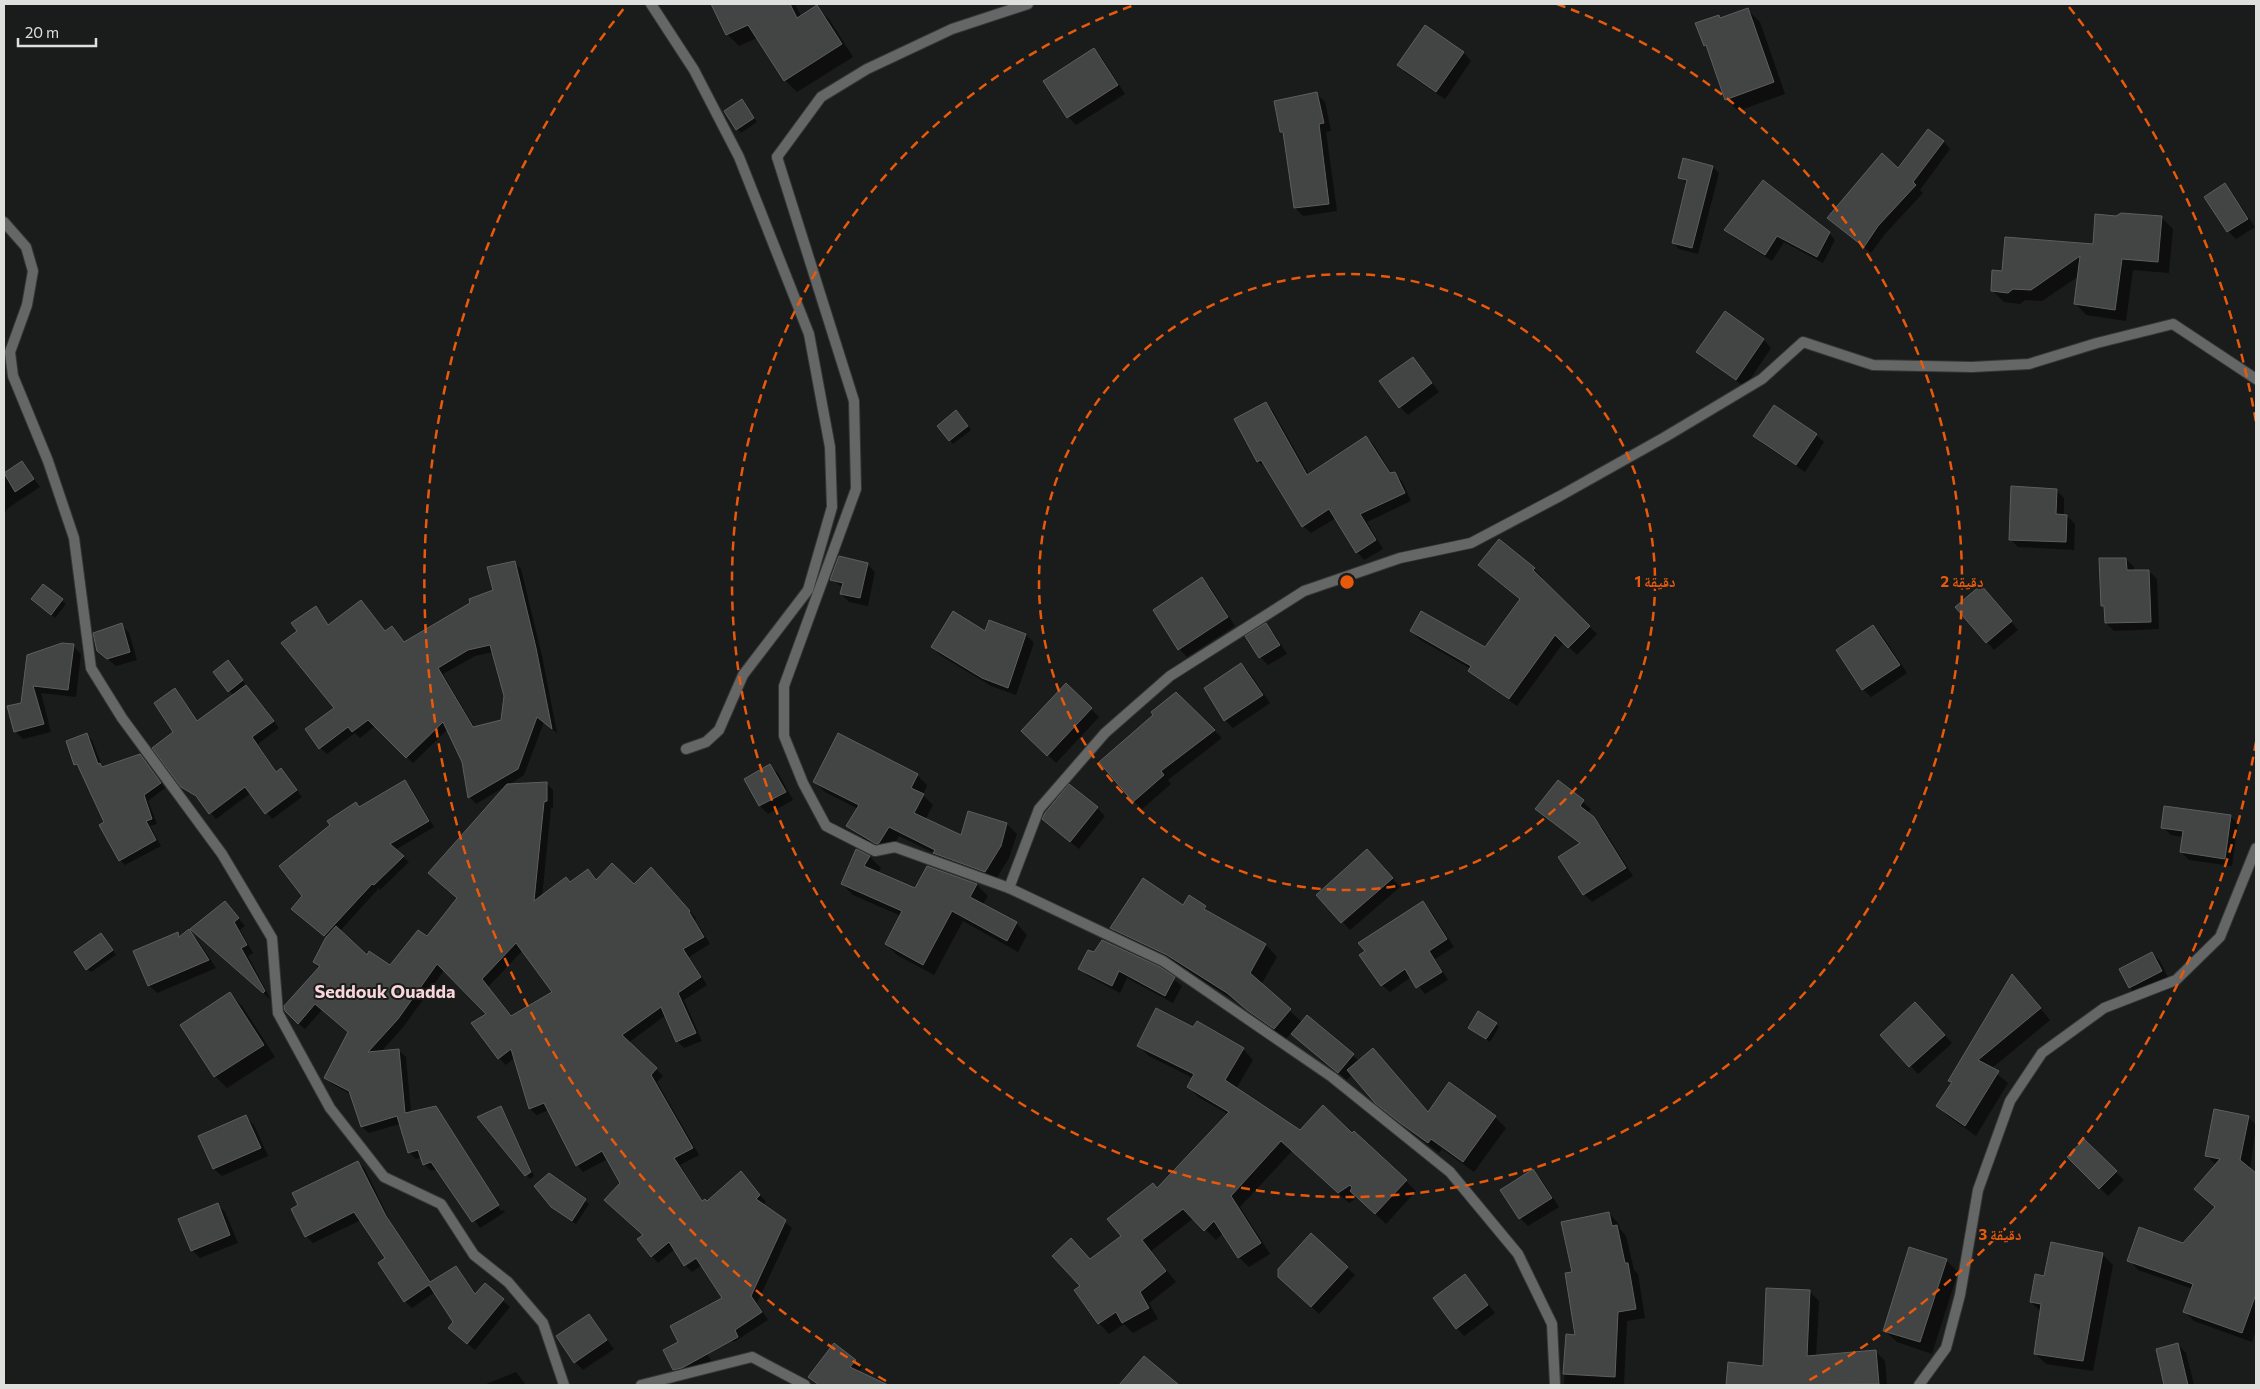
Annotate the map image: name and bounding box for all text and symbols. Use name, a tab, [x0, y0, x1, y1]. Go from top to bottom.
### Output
scale bar	[18, 15, 95, 47]
text: 20 m	[25, 23, 59, 41]
text: 1 دقيقة	[1634, 572, 1676, 590]
text: 2 دقيقة	[1941, 572, 1983, 590]
centre of rings	[1338, 573, 1356, 591]
district label: Seddouk Ouadda	[314, 980, 456, 1002]
text: 3 دقيقة	[1978, 1225, 2022, 1243]

